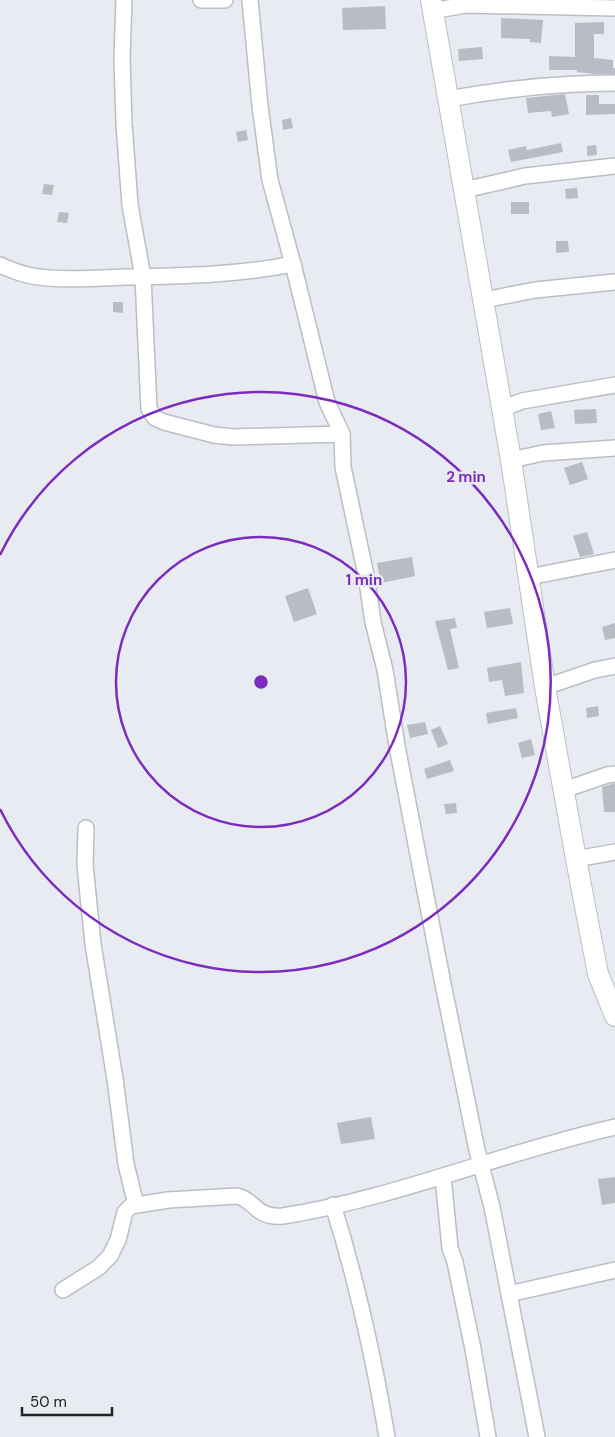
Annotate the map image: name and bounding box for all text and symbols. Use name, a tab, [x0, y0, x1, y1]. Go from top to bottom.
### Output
text: 2 min	[446, 467, 486, 487]
text: 1 min	[346, 570, 382, 590]
centre of rings	[252, 673, 270, 691]
scale bar	[22, 1384, 112, 1416]
text: 50 m	[30, 1392, 67, 1412]

